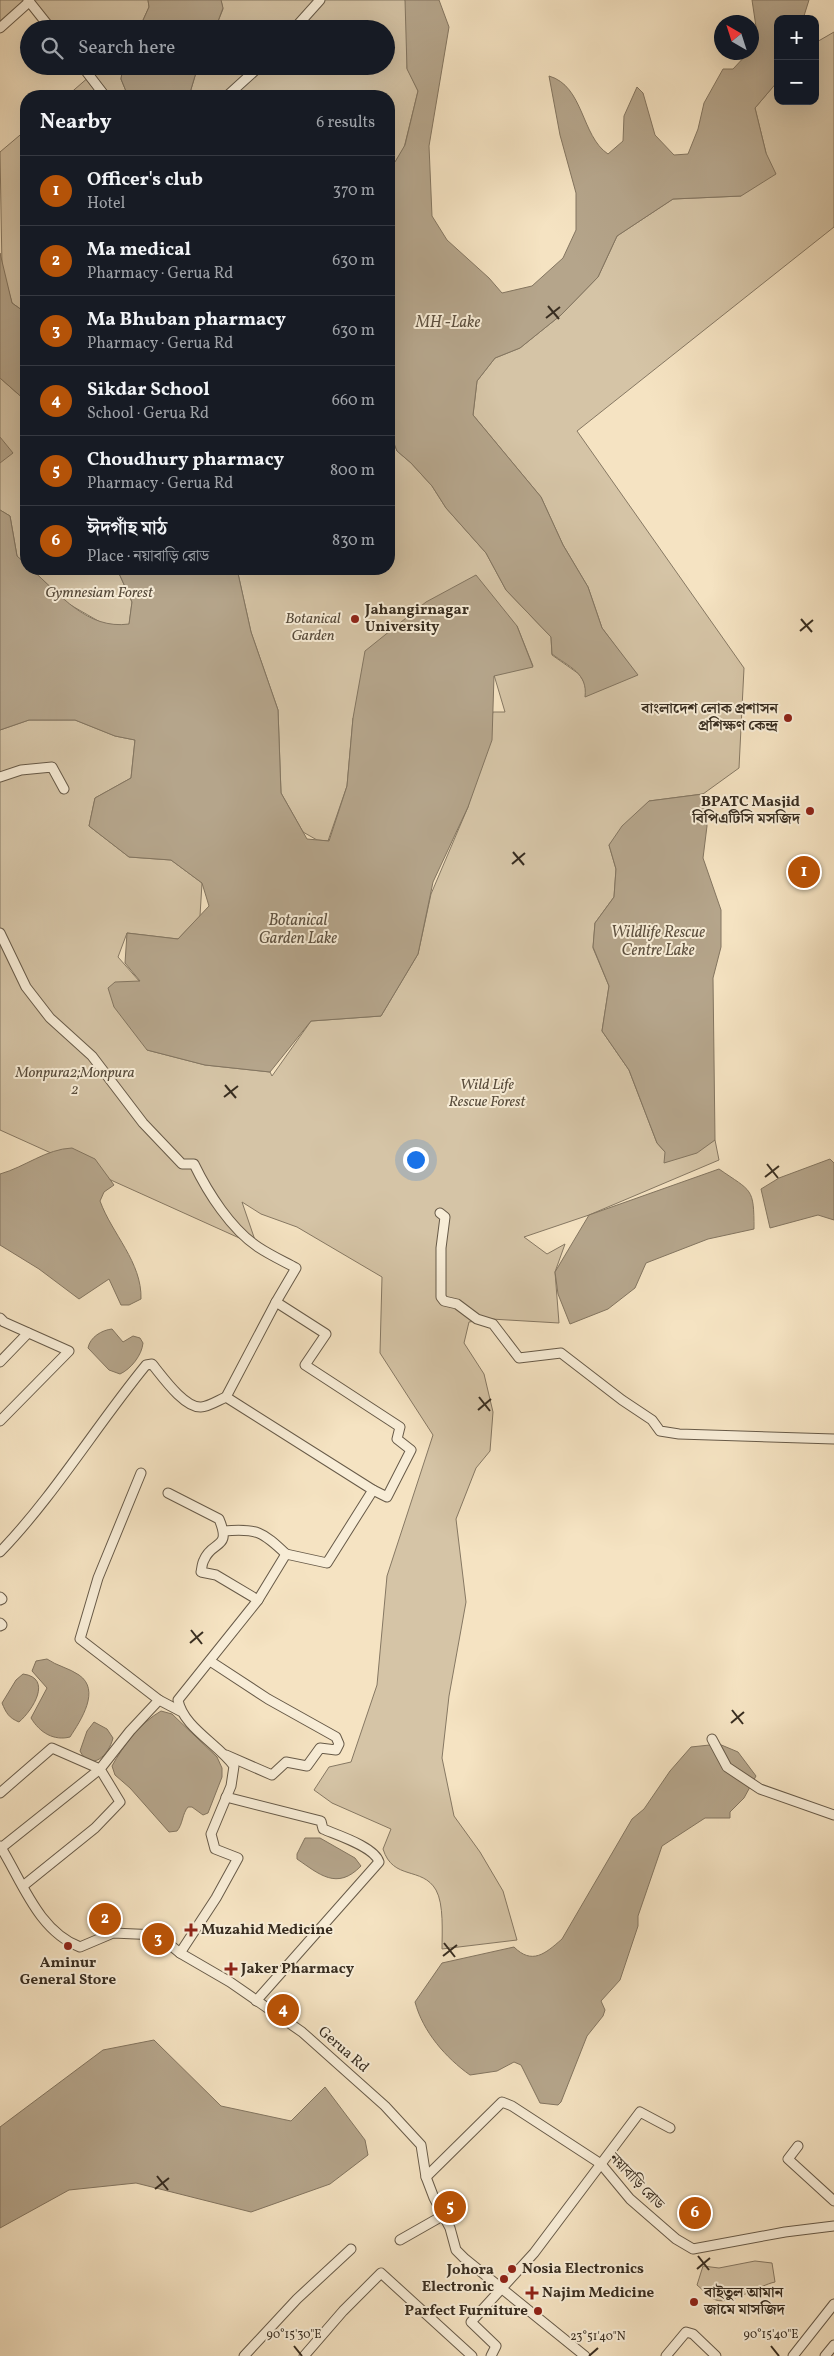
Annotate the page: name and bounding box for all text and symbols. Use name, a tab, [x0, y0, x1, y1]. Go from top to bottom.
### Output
north arrow	[714, 15, 759, 60]
map controls	[774, 15, 819, 105]
button: +	[774, 15, 819, 60]
search box	[20, 20, 395, 75]
icon: search	[38, 34, 66, 62]
text: Search here	[78, 35, 175, 61]
button: −	[774, 60, 819, 105]
text: Nearby	[40, 108, 111, 137]
text: 6 results	[316, 112, 375, 134]
text: Officer's club	[87, 167, 203, 193]
text: 1	[53, 180, 59, 202]
text: 370 m	[333, 180, 375, 202]
text: Hotel	[87, 193, 125, 215]
text: Ma medical	[87, 237, 191, 263]
text: 2	[52, 250, 60, 272]
text: 630 m	[332, 250, 375, 272]
text: Pharmacy · Gerua Rd	[87, 263, 233, 285]
text: Ma Bhuban pharmacy	[87, 307, 286, 333]
water label: MH -Lake	[415, 312, 480, 334]
text: 3	[52, 320, 60, 342]
text: 630 m	[332, 320, 375, 342]
text: Pharmacy · Gerua Rd	[87, 333, 233, 355]
text: Sikdar School	[87, 377, 210, 403]
text: 4	[51, 390, 61, 412]
text: 660 m	[332, 390, 375, 412]
text: School · Gerua Rd	[87, 403, 209, 425]
text: Choudhury pharmacy	[87, 447, 284, 473]
text: 5	[52, 460, 60, 482]
text: 800 m	[330, 460, 375, 482]
text: Pharmacy · Gerua Rd	[87, 473, 233, 495]
text: ঈদগাঁহ মাঠ	[87, 516, 167, 542]
text: 6	[52, 530, 60, 552]
text: 830 m	[332, 530, 375, 552]
text: Place · নয়াবাড়ি রোড	[87, 546, 209, 568]
park label: Gymnesiam Forest	[45, 583, 154, 604]
place label: Jahangirnagar University	[364, 600, 469, 638]
park label: Botanical Garden	[285, 609, 341, 647]
marker: Jahangirnagar University	[349, 613, 361, 625]
place label: বাংলাদেশ লোক প্রশাসন প্রশিক্ষণ কেন্দ্র	[640, 699, 780, 737]
marker: বাংলাদেশ লোক প্রশাসন প্রশিক্ষণ কেন্দ্র	[782, 712, 794, 724]
place label: BPATC Masjid বিপিএটিসি মসজিদ	[691, 792, 801, 830]
marker: BPATC Masjid বিপিএটিসি মসজিদ	[804, 805, 816, 817]
pin: 1	[788, 853, 820, 891]
water label: Botanical Garden Lake	[259, 910, 337, 950]
water label: Wildlife Rescue Centre Lake	[611, 922, 705, 962]
park label: Monpura2;Monpura 2	[14, 1063, 135, 1101]
park label: Wild Life Rescue Forest	[449, 1075, 527, 1113]
your location	[403, 1147, 429, 1173]
pin: 2	[89, 1900, 121, 1938]
pin: 3	[142, 1920, 174, 1958]
place label: Muzahid Medicine	[201, 1920, 333, 1941]
marker: Muzahid Medicine	[185, 1924, 197, 1936]
marker: Aminur General Store	[62, 1940, 74, 1952]
place label: Aminur General Store	[20, 1953, 116, 1991]
place label: Jaker Pharmacy	[240, 1959, 355, 1980]
marker: Jaker Pharmacy	[225, 1963, 237, 1975]
pin: 4	[267, 1991, 299, 2029]
street label: Gerua Rd	[313, 2022, 373, 2078]
street label: নয়াবাড়ি রোড	[603, 2148, 669, 2215]
pin: 5	[434, 2188, 466, 2226]
pin: 6	[679, 2194, 711, 2232]
place label: Nosia Electronics	[522, 2259, 644, 2280]
place label: Johora Electronic	[422, 2260, 494, 2298]
marker: Nosia Electronics	[506, 2263, 518, 2275]
marker: Johora Electronic	[498, 2273, 510, 2285]
place label: Najim Medicine	[542, 2283, 655, 2304]
place label: বাইতুল আমান জামে মাসজিদ	[703, 2283, 786, 2321]
marker: Najim Medicine	[526, 2287, 538, 2299]
marker: বাইতুল আমান জামে মাসজিদ	[688, 2296, 700, 2308]
place label: Parfect Furniture	[405, 2301, 528, 2322]
marker: Parfect Furniture	[532, 2305, 544, 2317]
text: 90°15'30"E	[267, 2327, 321, 2343]
text: 90°15'40"E	[744, 2327, 799, 2343]
text: 23°51'40"N	[570, 2329, 626, 2345]

